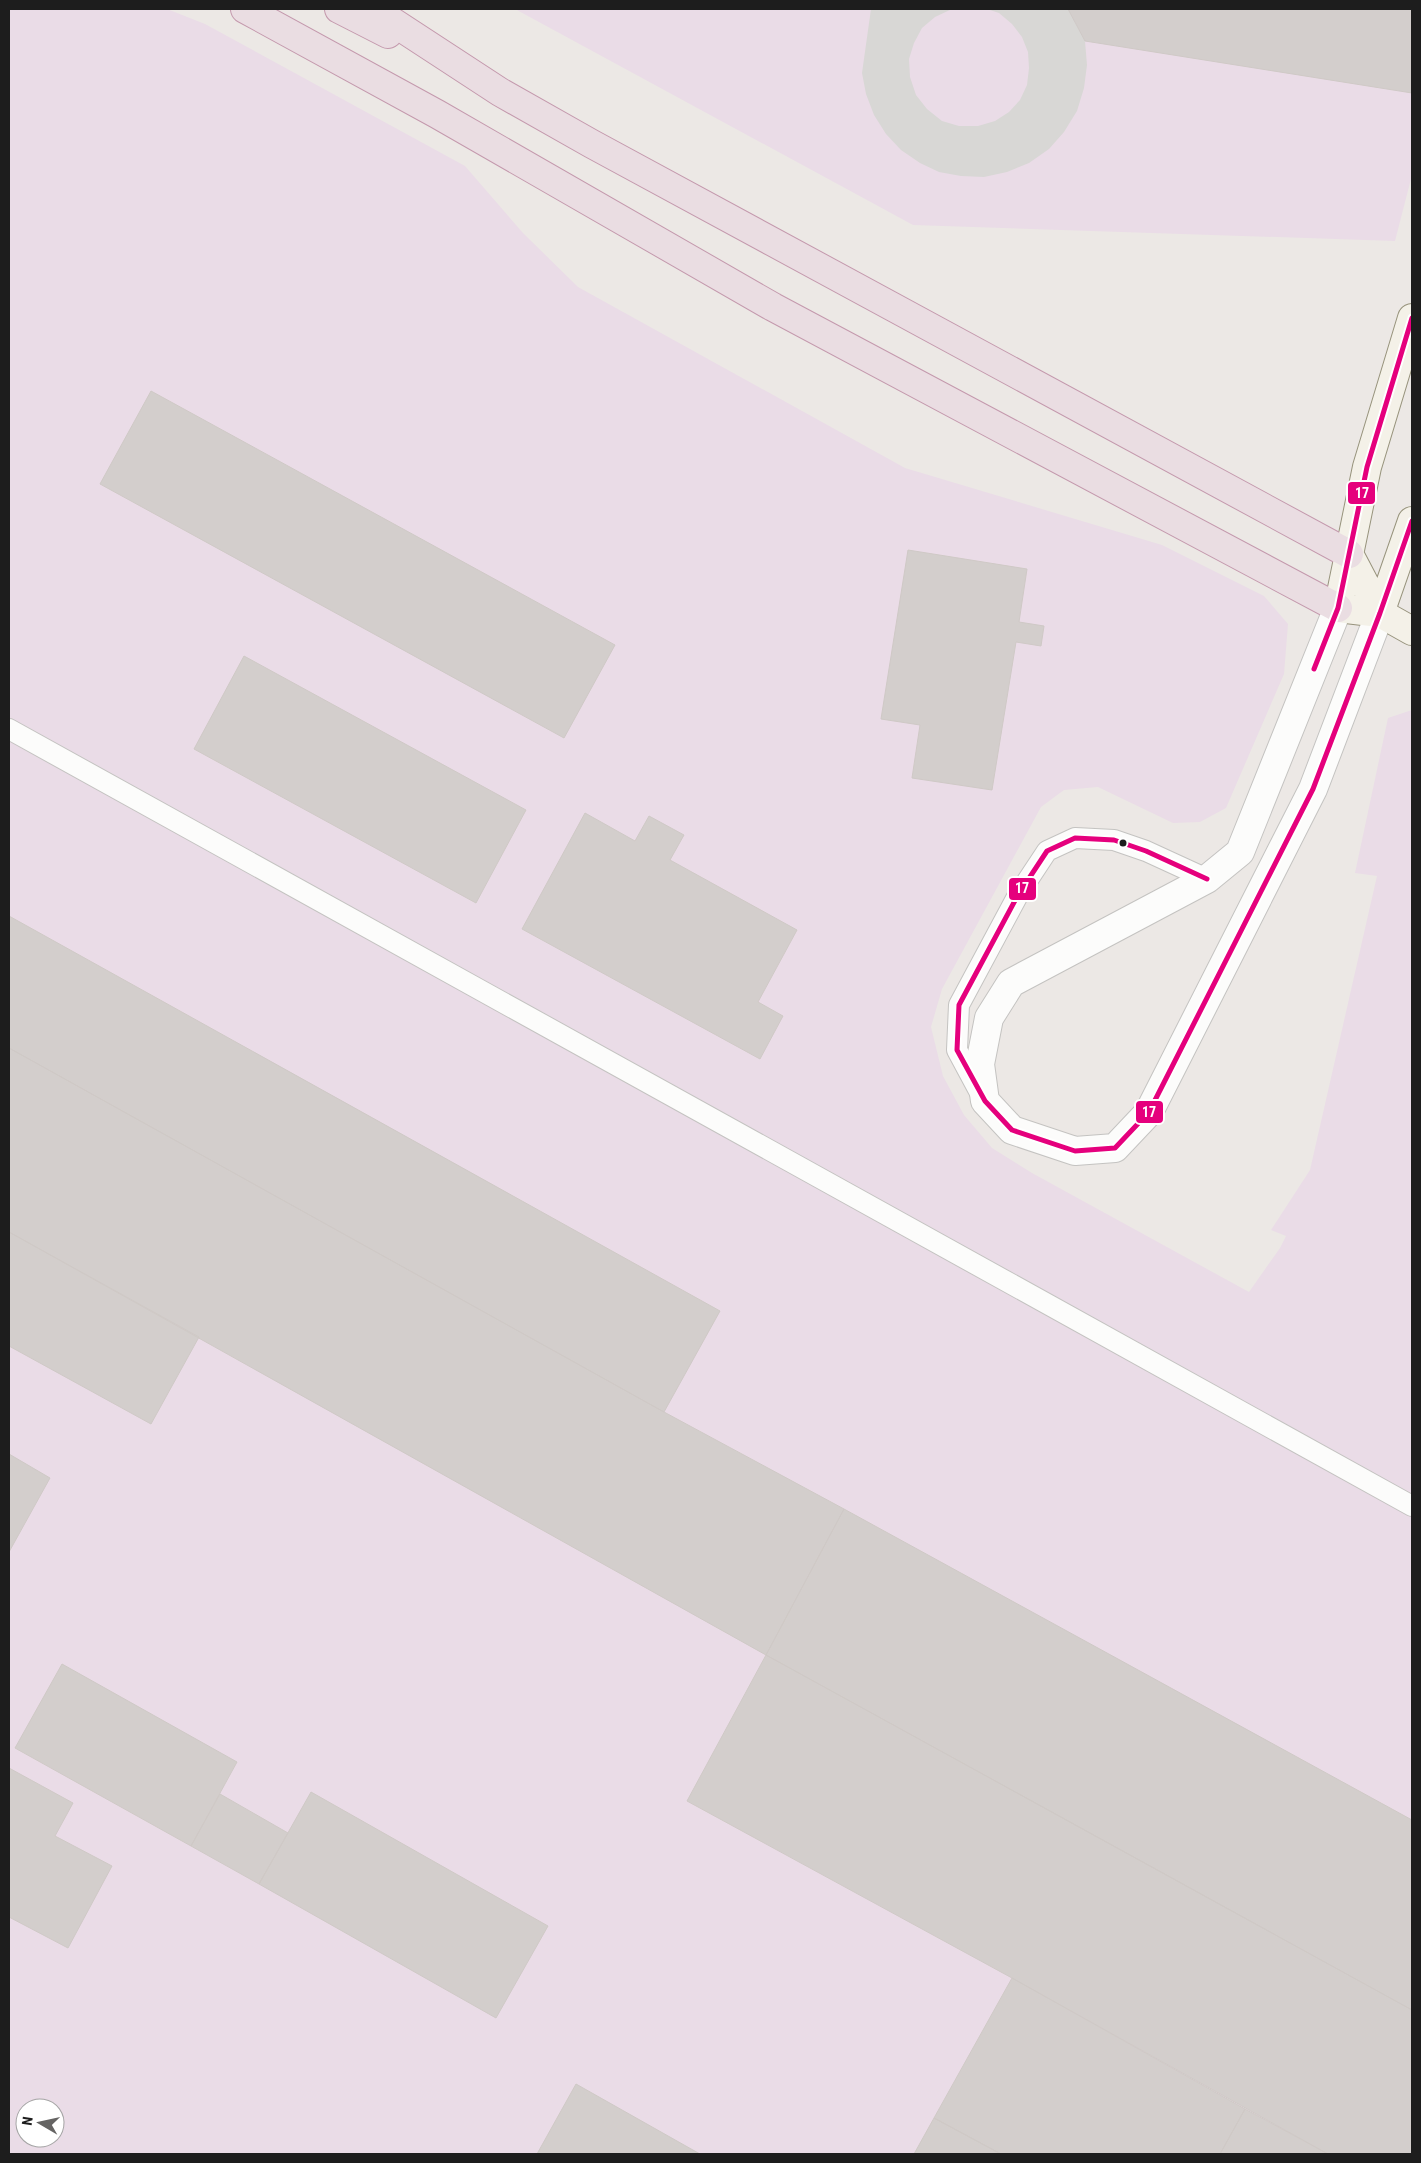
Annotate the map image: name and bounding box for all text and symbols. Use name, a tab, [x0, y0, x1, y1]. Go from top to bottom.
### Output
line badge: 17	[1347, 481, 1376, 505]
text: 17	[1355, 485, 1369, 501]
unlabelled marker	[1118, 838, 1128, 848]
line badge: 17	[1008, 877, 1037, 901]
text: 17	[1015, 880, 1029, 896]
line badge: 17	[1135, 1100, 1164, 1124]
text: 17	[1142, 1104, 1156, 1120]
north arrow	[15, 2098, 65, 2148]
text: N	[19, 2115, 36, 2126]

